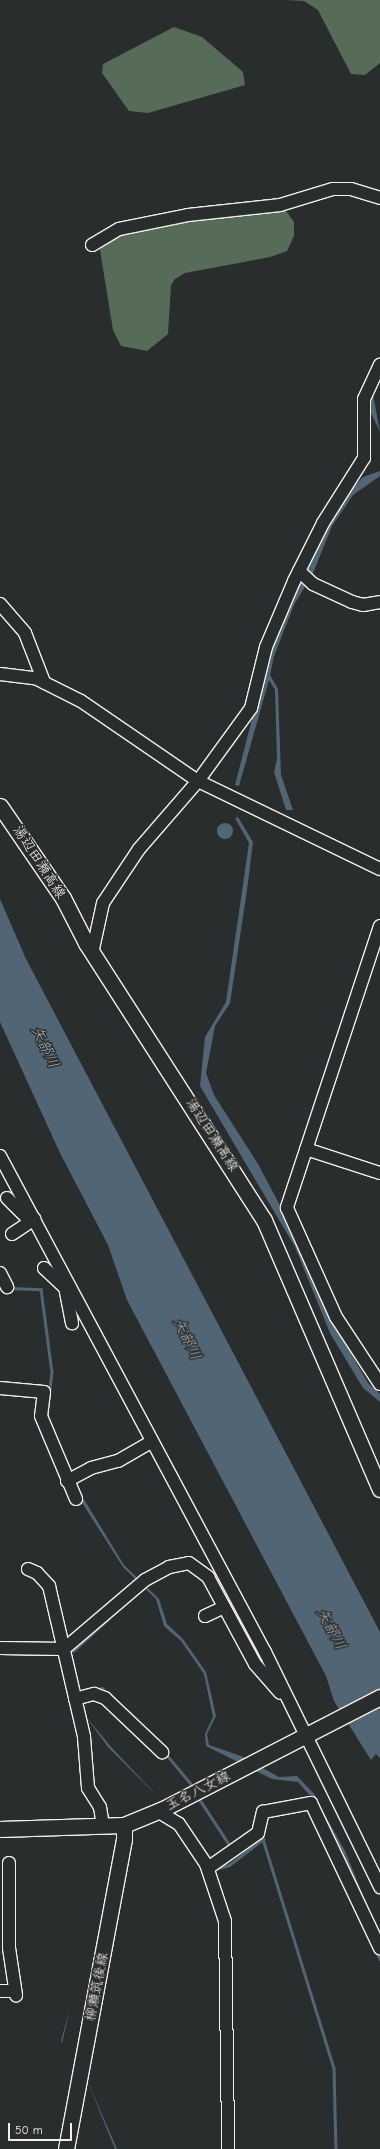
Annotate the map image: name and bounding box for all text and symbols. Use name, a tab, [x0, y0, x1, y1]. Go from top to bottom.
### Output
street label: 湯辺田瀬高線	[9, 822, 69, 902]
water label: 矢部川	[27, 1023, 63, 1071]
street label: 湯辺田瀬高線	[182, 1095, 242, 1175]
water label: 矢部川	[169, 1315, 205, 1363]
water label: 矢部川	[312, 1605, 350, 1653]
street label: 玉名八女線	[163, 1768, 233, 1814]
street label: 柳瀬筑後線	[82, 1951, 112, 2023]
scale bar	[10, 2115, 74, 2141]
text: 50 m	[15, 2123, 43, 2137]

